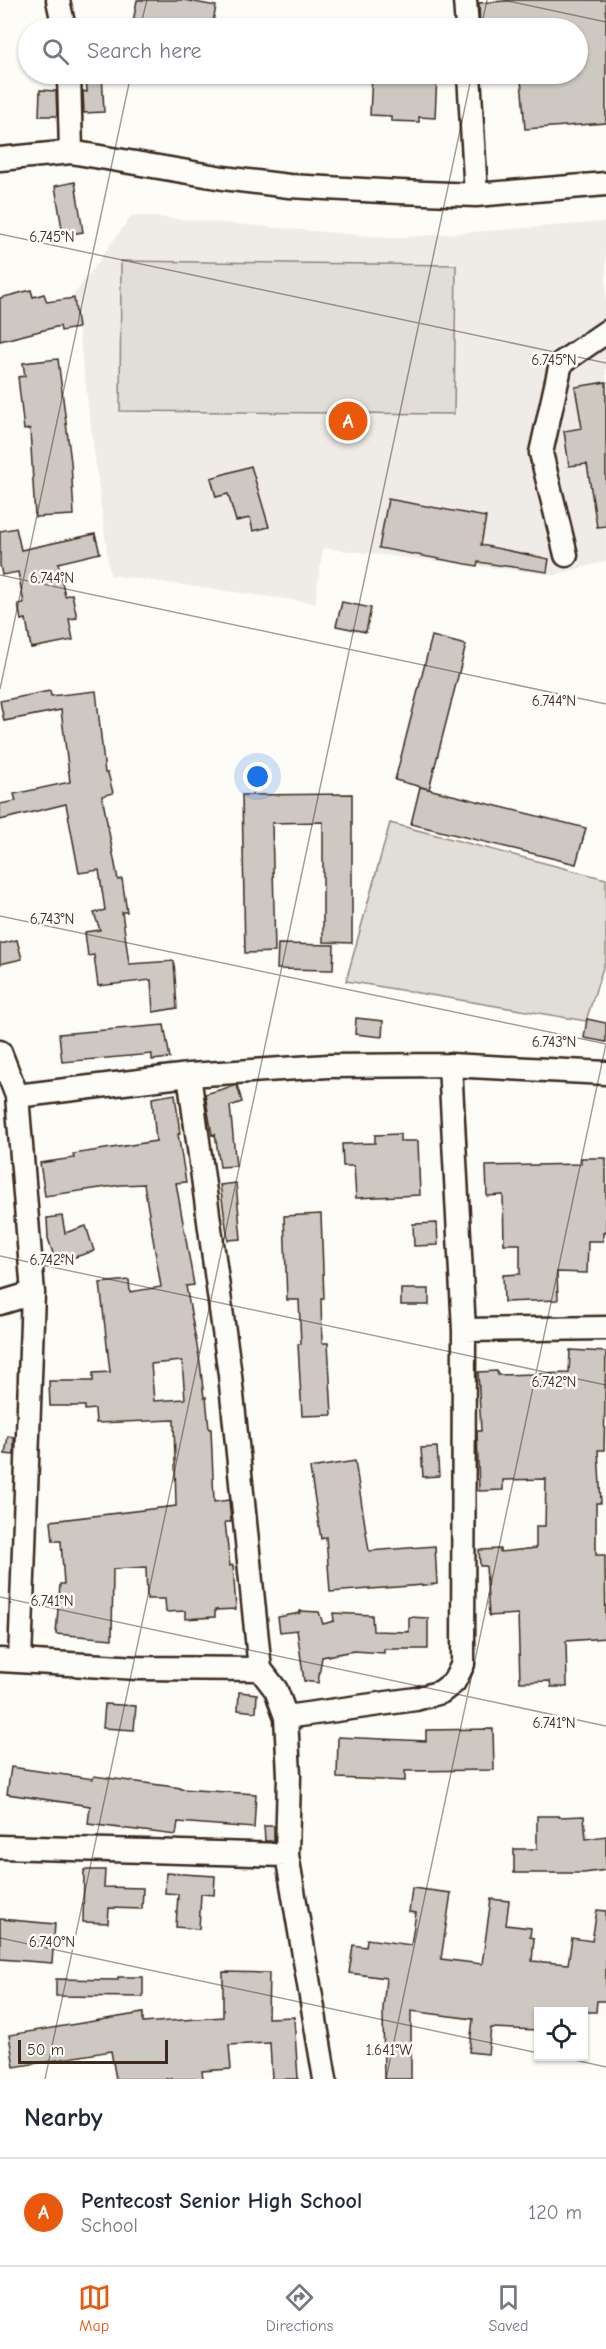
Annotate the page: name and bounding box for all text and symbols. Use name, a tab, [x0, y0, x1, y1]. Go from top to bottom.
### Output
search box	[18, 18, 588, 84]
icon: search	[39, 35, 72, 68]
text: Search here	[87, 38, 202, 64]
text: 6.745°N	[29, 228, 75, 246]
text: 6.745°N	[531, 351, 577, 369]
pin: A	[328, 398, 368, 444]
text: 6.744°N	[30, 569, 74, 587]
text: 6.744°N	[532, 692, 576, 710]
your location	[243, 762, 272, 791]
text: 6.743°N	[30, 910, 74, 928]
text: 6.743°N	[532, 1033, 576, 1051]
text: 6.742°N	[29, 1251, 75, 1269]
text: 6.742°N	[531, 1373, 577, 1391]
text: 6.741°N	[30, 1592, 74, 1610]
text: 6.741°N	[532, 1714, 576, 1732]
text: 6.740°N	[29, 1933, 75, 1951]
map controls	[534, 2007, 588, 2061]
button: locate	[534, 2007, 588, 2061]
scale bar	[18, 2037, 168, 2064]
text: 50 m	[27, 2041, 64, 2059]
text: 1.641°W	[366, 2041, 412, 2059]
text: Nearby	[24, 2103, 103, 2133]
text: Pentecost Senior High School	[81, 2188, 362, 2214]
text: A	[38, 2201, 49, 2224]
text: 120 m	[528, 2201, 582, 2224]
text: School	[81, 2214, 138, 2237]
tab: Map	[78, 2281, 111, 2335]
tab: Directions	[266, 2281, 333, 2335]
tab: Saved	[488, 2281, 528, 2335]

